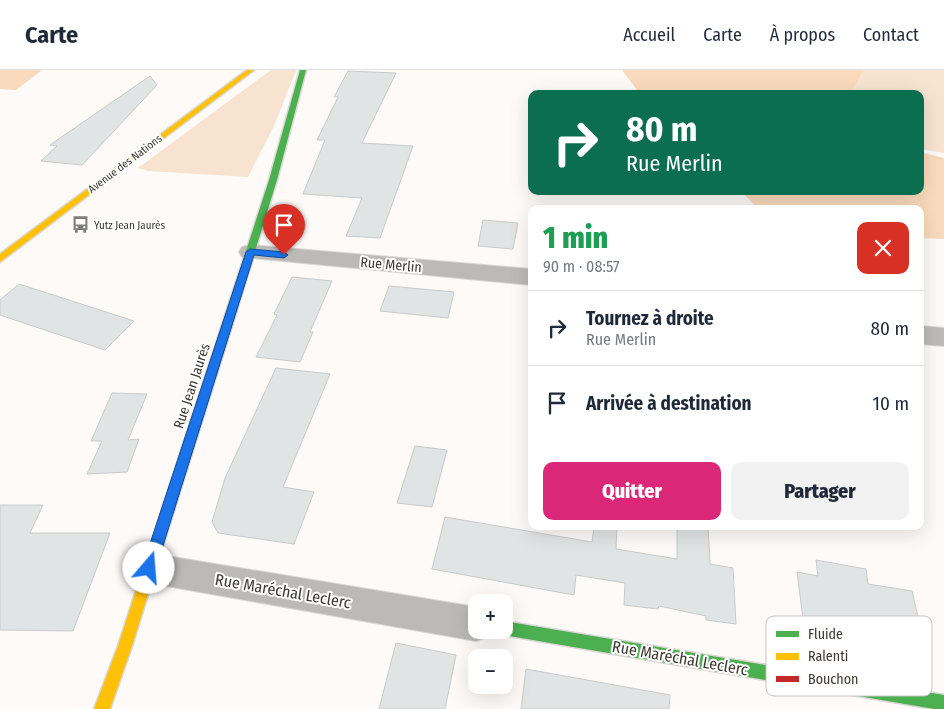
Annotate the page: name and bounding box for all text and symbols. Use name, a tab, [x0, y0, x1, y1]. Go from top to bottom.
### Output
text: Carte	[25, 21, 78, 49]
text: Accueil	[623, 24, 675, 46]
text: Carte	[703, 24, 742, 46]
text: À propos	[770, 24, 835, 46]
text: Contact	[863, 24, 919, 46]
text: 80 m	[626, 108, 698, 150]
icon: right	[543, 110, 608, 175]
street label: Avenue des Nations	[86, 132, 165, 196]
text: Rue Merlin	[626, 150, 723, 177]
pin	[263, 204, 305, 255]
icon: arrive	[270, 211, 298, 239]
bus stop icon: Yutz Jean Jaurès	[70, 215, 90, 235]
place label: Yutz Jean Jaurès	[94, 219, 165, 232]
text: 1 min	[543, 220, 608, 256]
button: close	[857, 222, 909, 274]
street label: Rue Merlin	[360, 254, 422, 276]
text: 90 m · 08:57	[543, 257, 619, 276]
text: Tournez à droite	[586, 307, 714, 330]
icon: right	[543, 314, 571, 342]
text: 80 m	[871, 317, 909, 340]
text: Rue Merlin	[586, 330, 656, 349]
street label: Rue Jean Jaurès	[170, 341, 214, 431]
icon: arrive	[543, 389, 571, 417]
text: Arrivée à destination	[586, 392, 752, 415]
text: 10 m	[873, 392, 909, 415]
button: Quitter	[543, 462, 721, 520]
button: Partager	[731, 462, 909, 520]
position arrow	[122, 541, 174, 593]
street label: Rue Maréchal Leclerc	[214, 570, 352, 612]
map controls	[468, 594, 513, 694]
button: +	[468, 594, 513, 639]
legend	[766, 616, 932, 696]
text: Fluide	[808, 626, 843, 643]
street label: Rue Maréchal Leclerc	[611, 637, 749, 679]
text: Ralenti	[808, 648, 848, 665]
button: −	[468, 649, 513, 694]
text: Bouchon	[808, 671, 858, 688]

